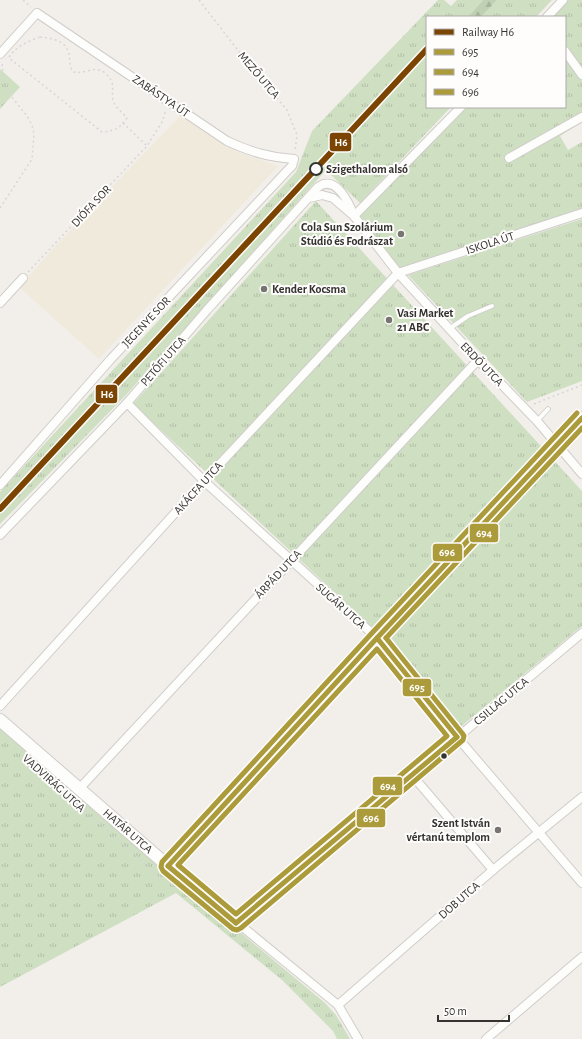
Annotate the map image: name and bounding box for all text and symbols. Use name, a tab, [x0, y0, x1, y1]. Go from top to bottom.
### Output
legend	[426, 16, 566, 108]
text: Railway H6	[462, 26, 514, 39]
text: 695	[462, 46, 478, 58]
street label: MEZŐ UTCA	[236, 49, 283, 101]
text: 694	[462, 66, 479, 78]
street label: ZABÁSTYA ÚT	[130, 72, 192, 120]
text: 696	[462, 86, 479, 98]
line badge: H6	[329, 132, 352, 152]
text: H6	[335, 137, 347, 148]
marker: Szigethalom alsó	[309, 162, 323, 176]
place label: Szigethalom alsó	[326, 163, 408, 175]
street label: DIÓFA SOR	[68, 182, 113, 229]
place label: Cola Sun Szolárium Stúdió és Fodrászat	[301, 221, 393, 247]
marker: Cola Sun Szolárium Stúdió és Fodrászat	[396, 229, 406, 239]
street label: ISKOLA ÚT	[464, 229, 516, 256]
place label: Kender Kocsma	[272, 283, 346, 295]
marker: Kender Kocsma	[259, 284, 269, 294]
street label: JEGENYE SOR	[120, 294, 173, 350]
place label: Vasi Market 21 ABC	[397, 307, 453, 333]
marker: Vasi Market 21 ABC	[384, 315, 394, 325]
street label: PETŐFI UTCA	[138, 333, 188, 388]
street label: ERDŐ UTCA	[458, 339, 506, 388]
line badge: H6	[95, 384, 118, 404]
text: H6	[101, 389, 113, 400]
street label: AKÁCFA UTCA	[171, 459, 225, 517]
line badge: 694	[469, 523, 499, 543]
text: 694	[476, 528, 493, 539]
line badge: 696	[432, 543, 463, 562]
street label: ÁRPÁD UTCA	[252, 547, 304, 601]
text: 696	[439, 547, 455, 558]
street label: SUGÁR UTCA	[314, 580, 369, 631]
street label: CSILLAG UTCA	[471, 675, 531, 727]
line badge: 695	[402, 678, 432, 697]
text: 695	[409, 682, 425, 693]
street label: VADVIRÁG UTCA	[20, 751, 88, 814]
unlabelled marker	[439, 751, 449, 761]
line badge: 694	[372, 776, 403, 796]
text: 694	[380, 781, 397, 792]
street label: HATÁR UTCA	[101, 806, 156, 856]
line badge: 696	[356, 808, 386, 828]
text: 696	[363, 813, 379, 824]
place label: Szent István vértanú templom	[407, 817, 490, 843]
marker: Szent István vértanú templom	[493, 825, 503, 835]
street label: DOB UTCA	[436, 879, 482, 921]
scale bar	[438, 997, 509, 1023]
text: 50 m	[444, 1005, 467, 1017]

